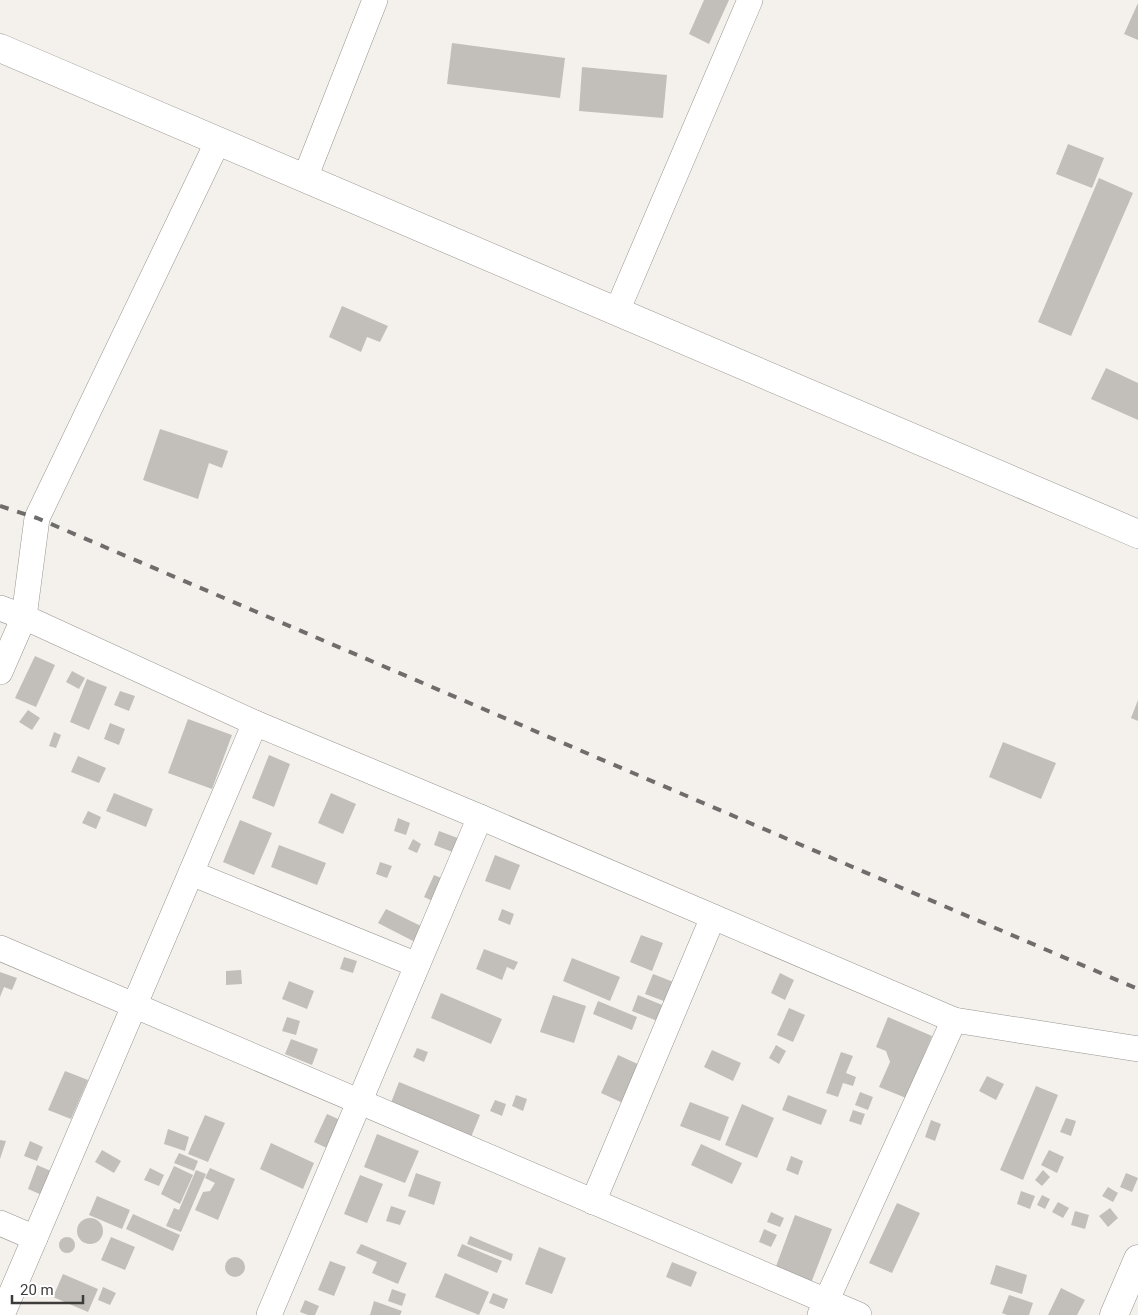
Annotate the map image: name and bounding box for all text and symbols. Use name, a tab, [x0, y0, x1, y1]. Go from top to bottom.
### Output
scale bar	[12, 1272, 84, 1304]
text: 20 m	[20, 1281, 54, 1299]

